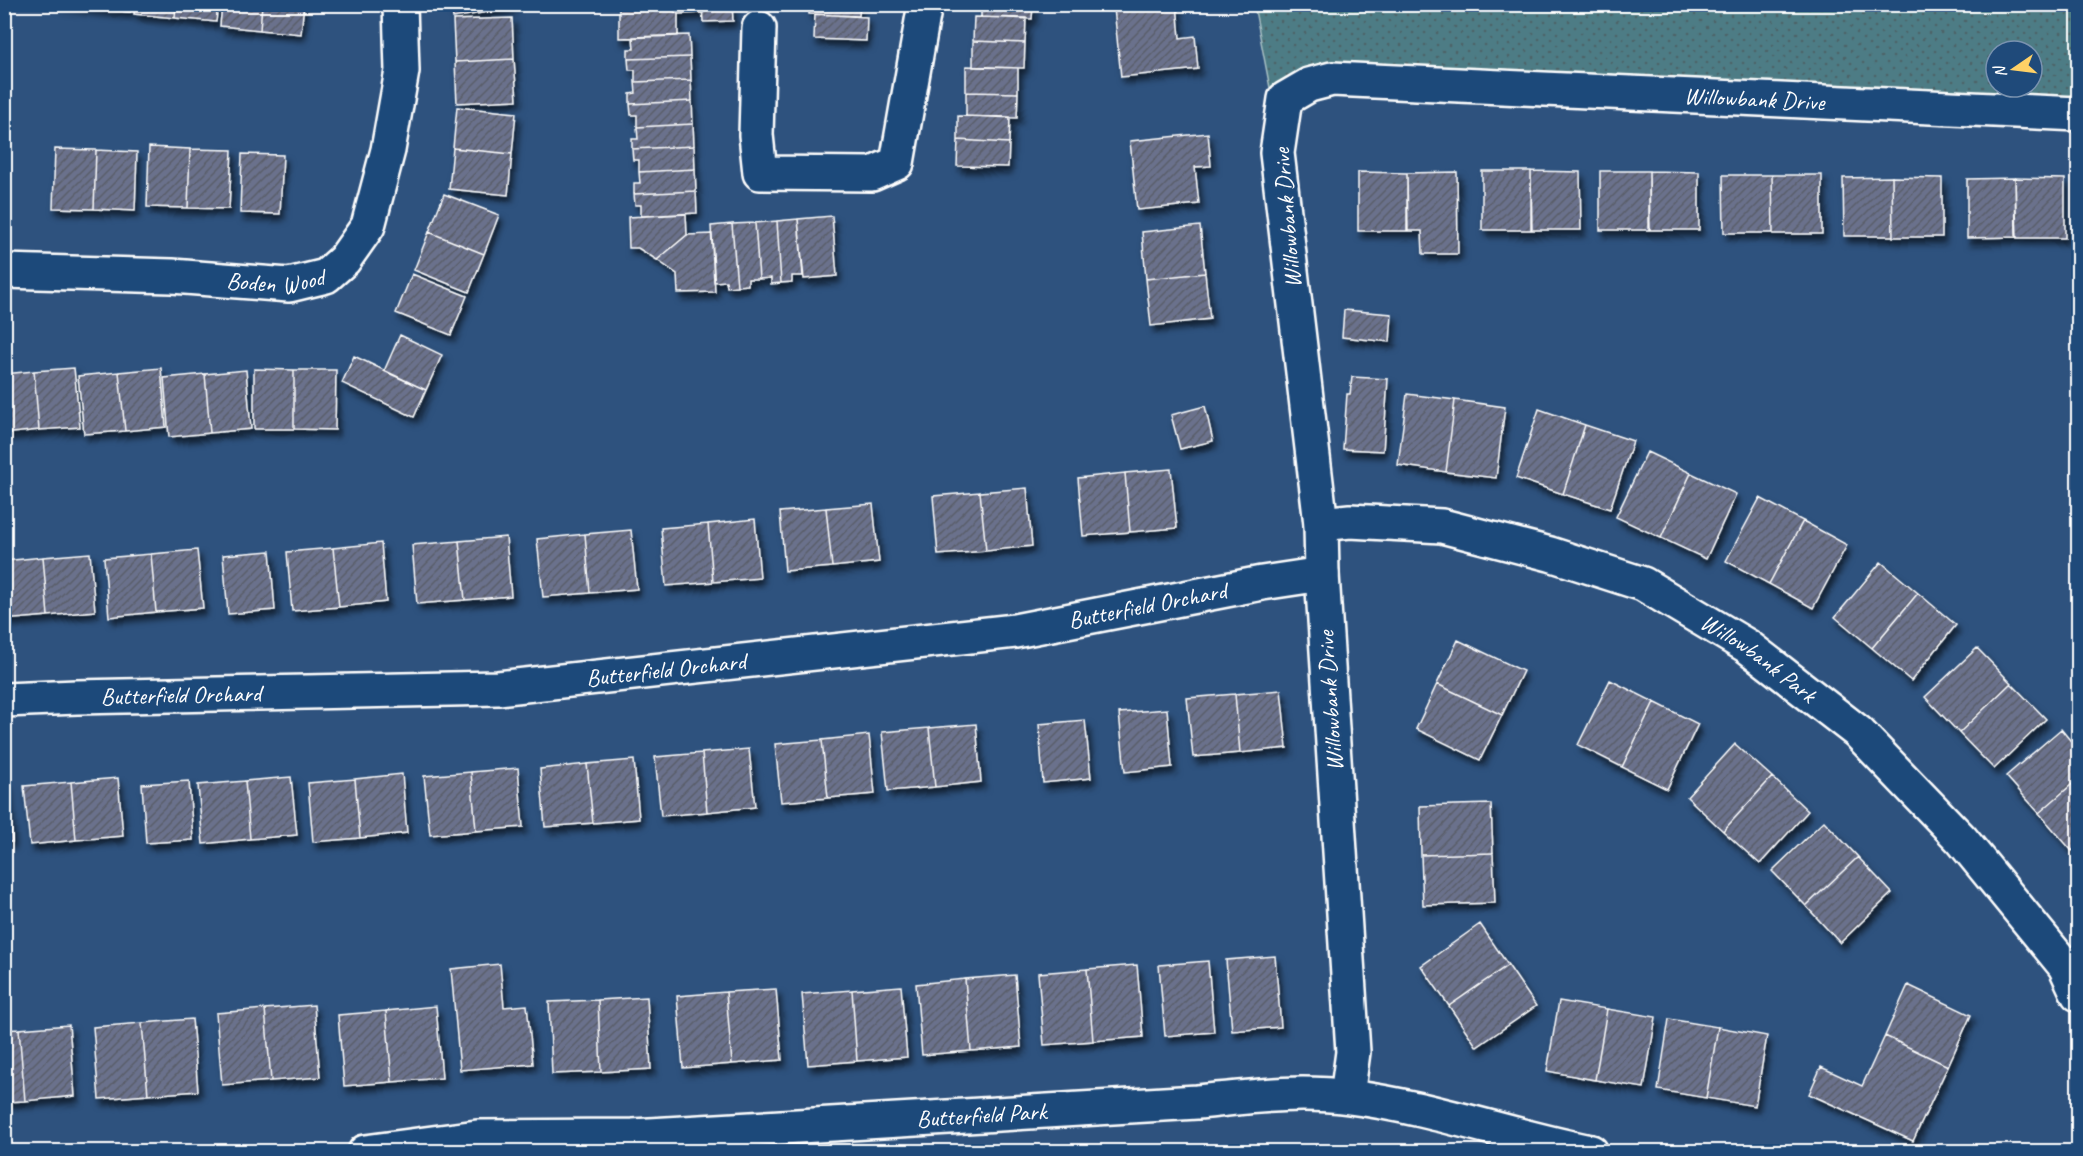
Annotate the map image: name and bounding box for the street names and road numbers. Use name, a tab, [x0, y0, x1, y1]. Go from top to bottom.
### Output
street label: Willowbank Drive	[1684, 81, 1827, 117]
street label: Willowbank Drive	[1266, 145, 1308, 289]
street label: Boden Wood	[225, 261, 331, 301]
street label: Butterfield Orchard	[1066, 575, 1232, 635]
street label: Willowbank Park	[1695, 607, 1824, 711]
street label: Willowbank Drive	[1310, 628, 1350, 772]
street label: Butterfield Orchard	[584, 645, 751, 693]
street label: Butterfield Orchard	[100, 678, 265, 711]
street label: Butterfield Park	[916, 1096, 1049, 1134]

